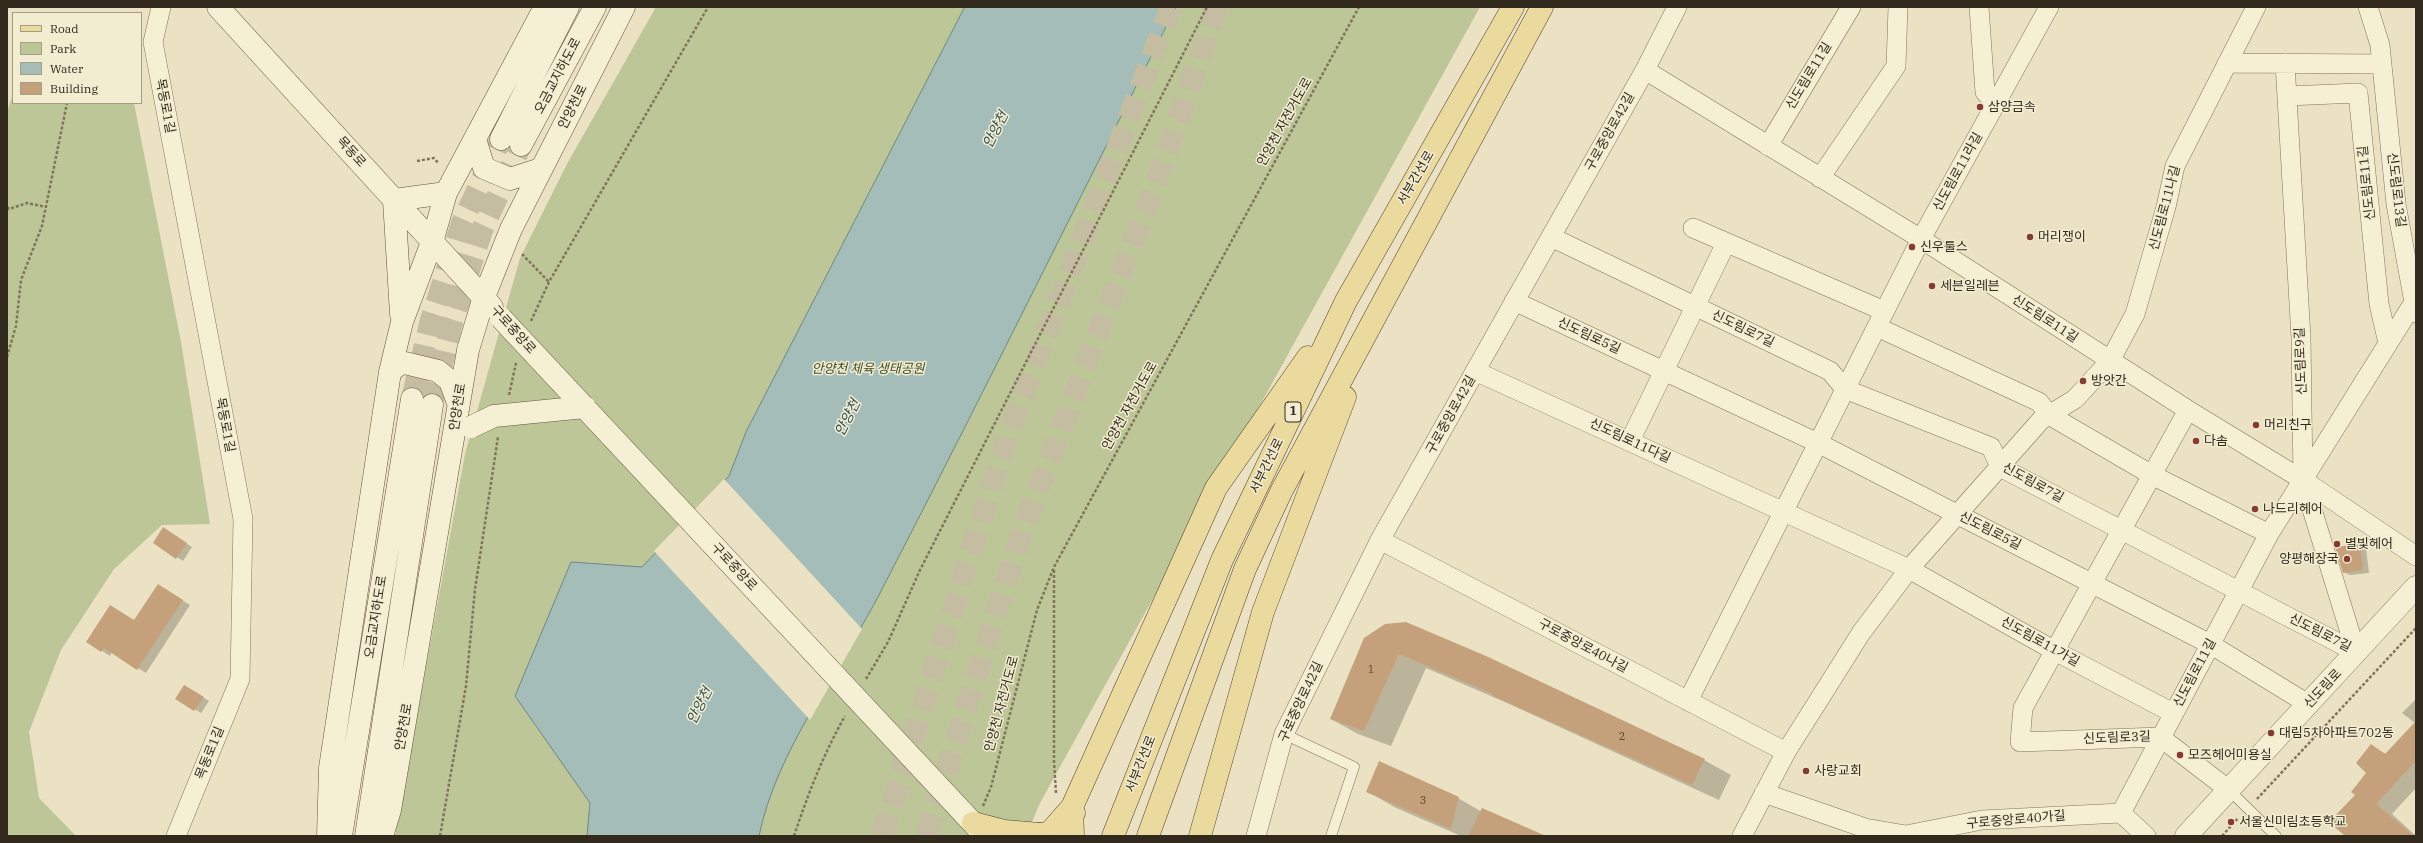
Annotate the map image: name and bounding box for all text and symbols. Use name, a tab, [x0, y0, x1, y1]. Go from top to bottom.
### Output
legend	[12, 12, 142, 104]
text: Road	[50, 21, 79, 36]
street label: 오금교지하도로	[531, 35, 585, 117]
street label: 신도림로11길	[1783, 40, 1835, 112]
text: Park	[50, 41, 76, 56]
text: Water	[50, 61, 83, 76]
street label: 안양천 자전거도로	[1254, 75, 1316, 169]
street label: 목동로1길	[152, 77, 178, 135]
text: Building	[50, 81, 98, 96]
street label: 안양천로	[555, 82, 591, 132]
street label: 구로중앙로42길	[1582, 90, 1638, 174]
place label: 삼양금속	[1988, 99, 2036, 115]
marker: 삼양금속	[1975, 102, 1985, 112]
water label: 안양천	[980, 109, 1012, 151]
street label: 신도림로11라길	[1930, 130, 1986, 214]
street label: 목동로	[333, 133, 369, 171]
street label: 신도림로11길	[2355, 145, 2379, 221]
street label: 서부간선로	[1394, 148, 1438, 208]
street label: 신도림로13길	[2384, 152, 2408, 228]
street label: 신도림로11나길	[2146, 164, 2184, 252]
place label: 머리쟁이	[2038, 229, 2086, 245]
marker: 머리쟁이	[2025, 232, 2035, 242]
place label: 신우툴스	[1920, 239, 1968, 255]
marker: 신우툴스	[1907, 242, 1917, 252]
place label: 세븐일레븐	[1940, 278, 2000, 294]
marker: 세븐일레븐	[1927, 281, 1937, 291]
street label: 신도림로11길	[2009, 292, 2081, 346]
street label: 구로중앙로	[487, 303, 539, 357]
street label: 신도림로7길	[1709, 307, 1777, 351]
street label: 신도림로5길	[1555, 315, 1623, 357]
street label: 신도림로9길	[2292, 327, 2310, 395]
street label: 안양천 자전거도로	[1099, 359, 1161, 453]
park label: 안양천 체육 생태공원	[811, 361, 925, 377]
street label: 구로중앙로42길	[1423, 373, 1479, 457]
place label: 방앗간	[2091, 373, 2127, 389]
marker: 방앗간	[2078, 376, 2088, 386]
street label: 안양천로	[447, 382, 469, 432]
street label: 목동로1길	[212, 396, 238, 454]
water label: 안양천	[832, 397, 864, 439]
road number: 1	[1285, 402, 1301, 422]
street label: 신도림로11다길	[1587, 415, 1673, 467]
place label: 머리친구	[2264, 417, 2312, 433]
marker: 머리친구	[2251, 420, 2261, 430]
place label: 다솜	[2204, 433, 2228, 449]
street label: 서부간선로	[1247, 436, 1287, 496]
marker: 다솜	[2191, 436, 2201, 446]
street label: 신도림로7길	[2000, 460, 2066, 506]
place label: 나드리헤어	[2263, 501, 2323, 517]
marker: 나드리헤어	[2250, 504, 2260, 514]
street label: 신도림로5길	[1956, 509, 2024, 553]
place label: 별빛헤어	[2345, 536, 2393, 552]
marker: 별빛헤어	[2332, 539, 2342, 549]
street label: 구로중앙로	[708, 540, 760, 594]
place label: 양평해장국	[2279, 551, 2339, 567]
marker: 양평해장국	[2342, 554, 2352, 564]
street label: 오금교지하도로	[362, 574, 390, 660]
street label: 신도림로7길	[2286, 611, 2354, 655]
street label: 신도림로11가길	[1998, 614, 2082, 670]
street label: 구로중앙로40나길	[1535, 616, 1631, 676]
street label: 신도림로11길	[2170, 636, 2220, 710]
street label: 안양천 자전거도로	[982, 654, 1022, 754]
street label: 구로중앙로42길	[1275, 659, 1327, 745]
house number: 1	[1368, 663, 1374, 677]
street label: 신도림로	[2301, 666, 2345, 712]
water label: 안양천	[684, 685, 716, 727]
street label: 안양천로	[392, 702, 416, 752]
street label: 목동로1길	[192, 724, 228, 782]
place label: 대림5차아파트702동	[2279, 725, 2394, 741]
marker: 대림5차아파트702동	[2266, 728, 2276, 738]
street label: 신도림로3길	[2083, 729, 2151, 747]
house number: 2	[1619, 730, 1625, 744]
street label: 서부간선로	[1123, 733, 1159, 795]
place label: 모즈헤어미용실	[2188, 747, 2272, 763]
marker: 모즈헤어미용실	[2175, 750, 2185, 760]
place label: 사랑교회	[1814, 763, 1862, 779]
marker: 사랑교회	[1801, 766, 1811, 776]
house number: 3	[1420, 794, 1426, 808]
street label: 구로중앙로40가길	[1966, 808, 2066, 832]
place label: 서울신미림초등학교	[2239, 814, 2347, 830]
marker: 서울신미림초등학교	[2226, 817, 2236, 827]

